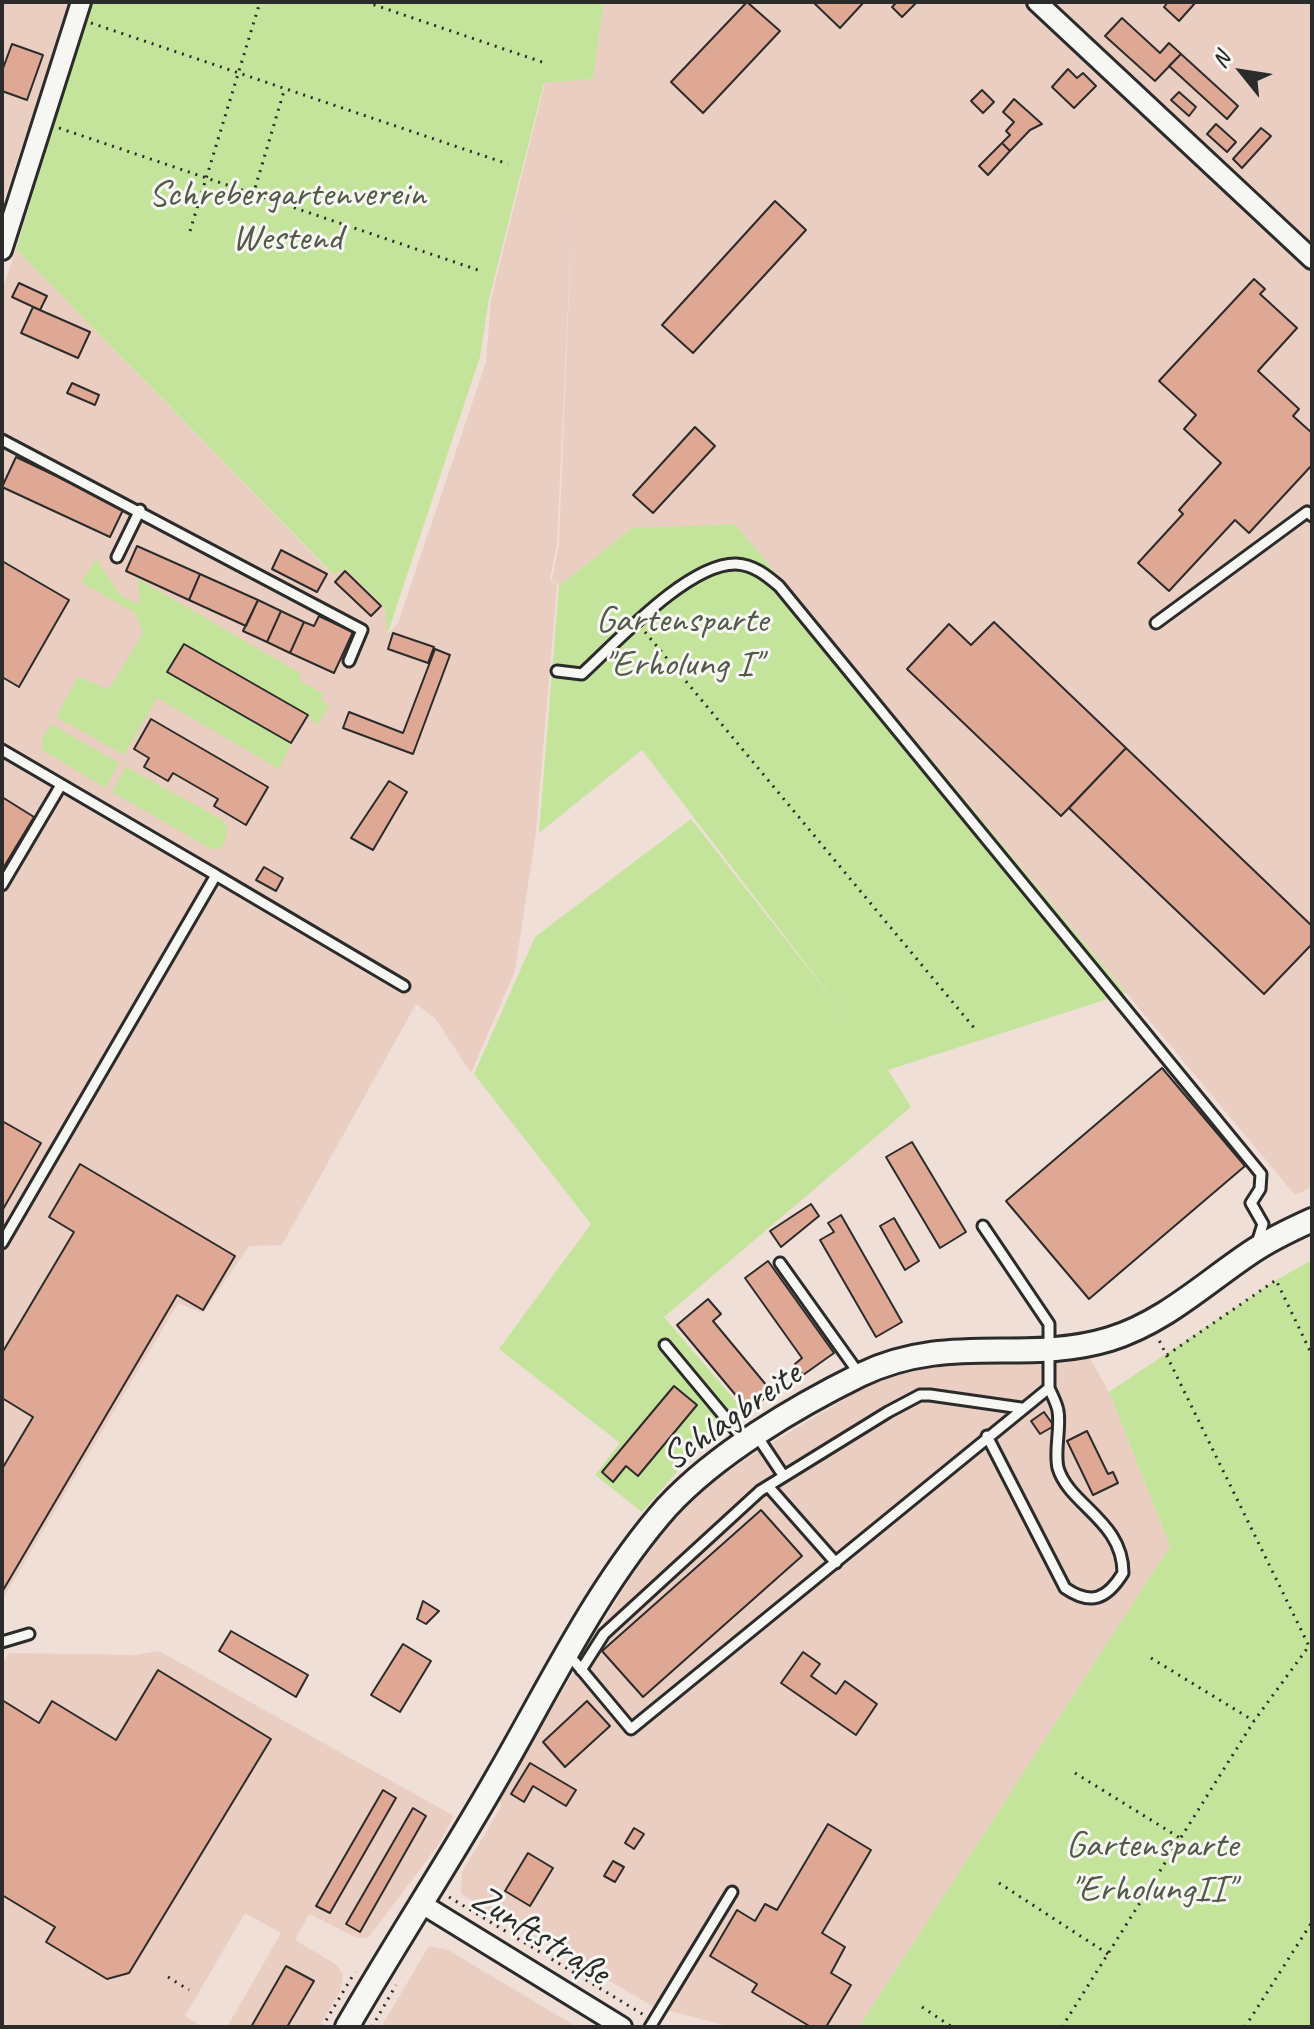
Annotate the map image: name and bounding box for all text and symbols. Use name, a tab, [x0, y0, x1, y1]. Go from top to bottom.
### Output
north arrow	[1202, 32, 1282, 112]
text: N	[1206, 47, 1237, 73]
park label: Schrebergartenverein Westend	[149, 172, 425, 262]
park label: Gartensparte "Erholung I"	[596, 598, 768, 688]
street label: Schlagbreite	[654, 1353, 810, 1481]
park label: Gartensparte "ErholungII"	[1066, 1823, 1238, 1912]
street label: Zunftstraße	[463, 1876, 617, 1996]

